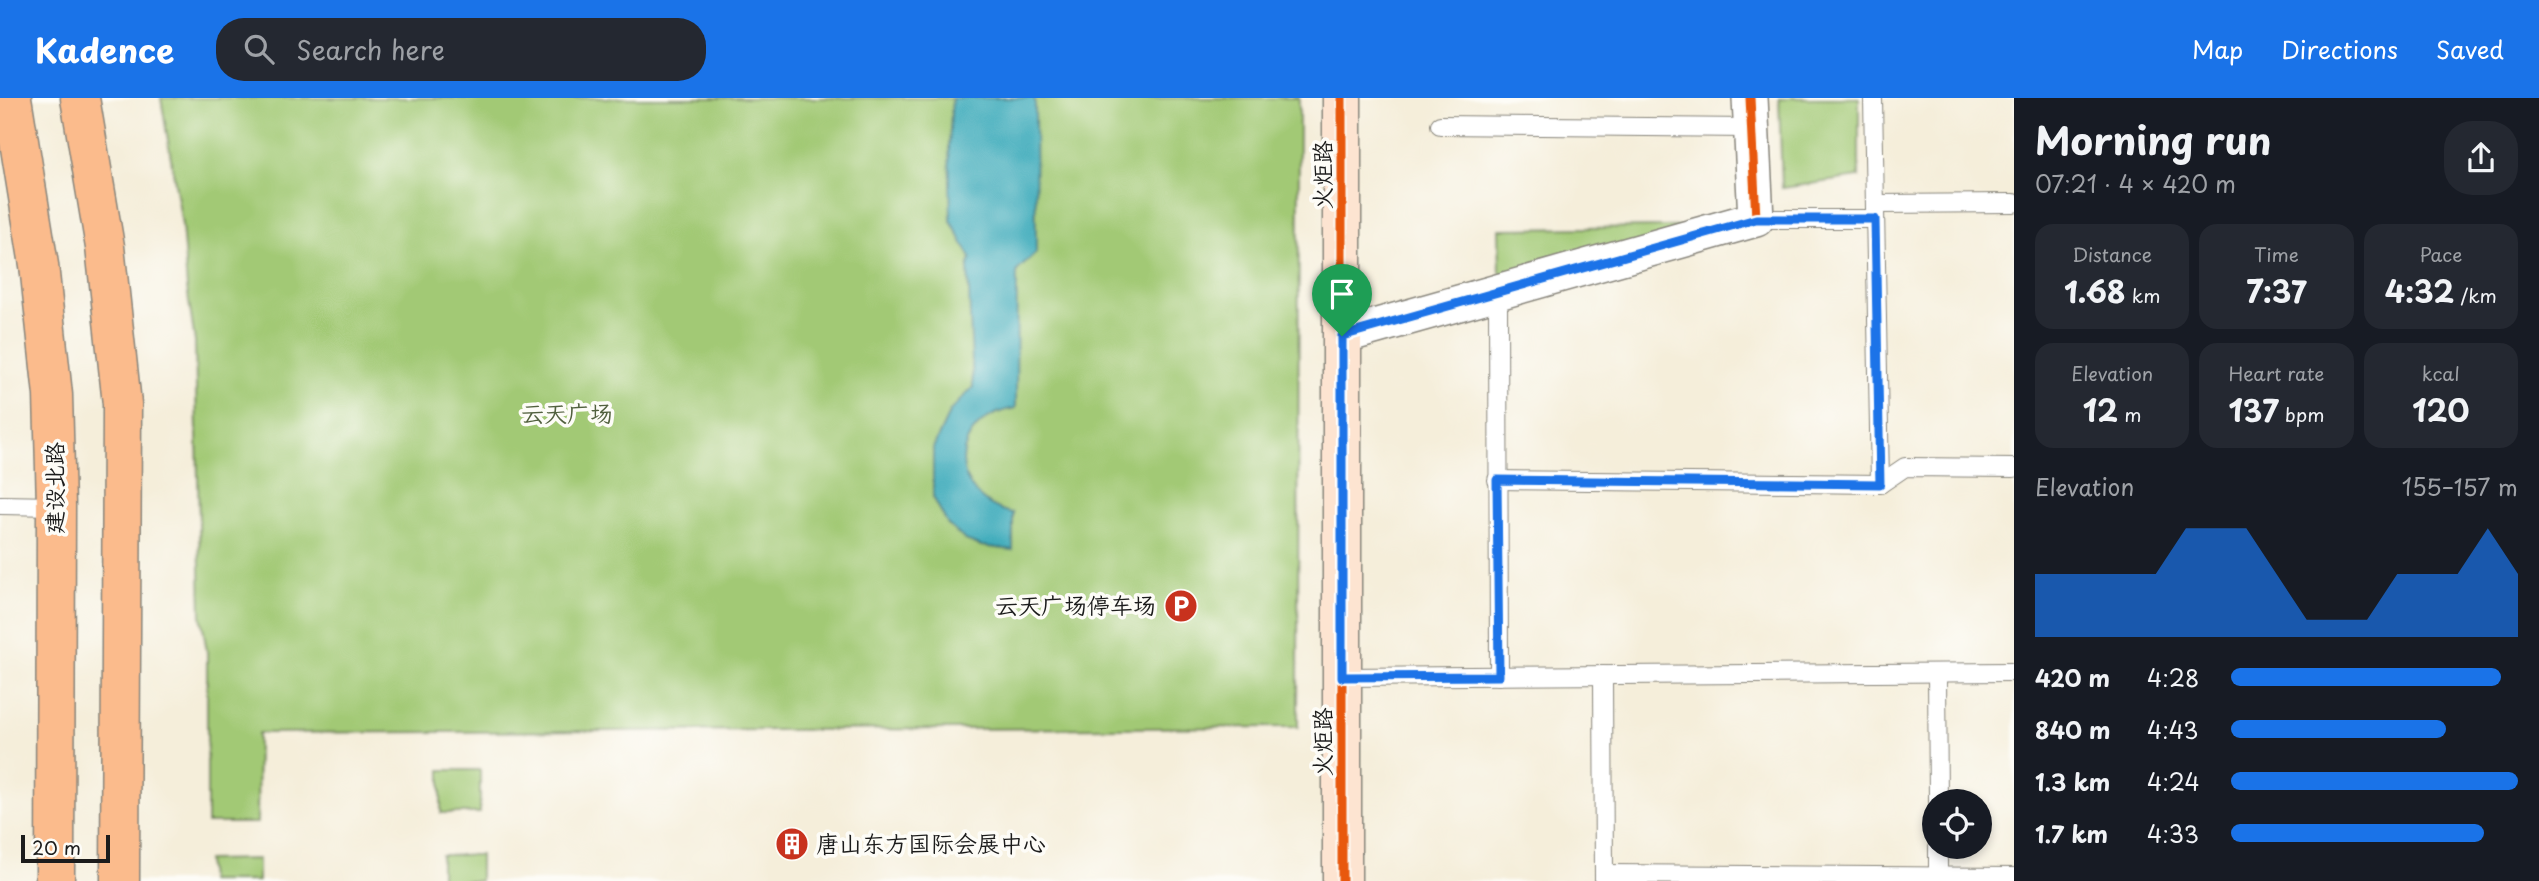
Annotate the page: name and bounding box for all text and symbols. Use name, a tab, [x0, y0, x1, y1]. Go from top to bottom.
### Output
search box	[216, 18, 706, 81]
text: Kadence	[35, 24, 174, 74]
icon: search	[240, 30, 278, 68]
text: Search here	[296, 30, 445, 69]
text: Map	[2192, 31, 2243, 67]
text: Directions	[2281, 31, 2398, 67]
text: Saved	[2436, 31, 2504, 67]
text: Morning run	[2035, 111, 2271, 168]
button: share	[2444, 121, 2518, 195]
street label: 火炬路	[1304, 141, 1339, 210]
text: 07:21 · 4 × 420 m	[2035, 166, 2236, 201]
text: Distance	[2072, 240, 2152, 268]
text: Time	[2254, 240, 2299, 268]
text: Pace	[2419, 240, 2462, 268]
pin	[1312, 264, 1372, 336]
text: 1.68	[2064, 268, 2126, 313]
text: 7:37	[2246, 268, 2307, 313]
text: 4:32	[2385, 268, 2454, 313]
icon: arrive	[1323, 275, 1361, 313]
text: km	[2126, 281, 2160, 309]
text: /km	[2454, 281, 2497, 309]
text: Elevation	[2071, 359, 2153, 387]
text: Heart rate	[2229, 359, 2324, 387]
text: kcal	[2422, 359, 2460, 387]
text: 12	[2083, 387, 2118, 432]
text: 137	[2229, 387, 2279, 432]
text: 120	[2412, 387, 2469, 432]
park label: 云天广场	[521, 395, 613, 430]
text: m	[2118, 400, 2142, 428]
text: bpm	[2279, 400, 2324, 428]
street label: 建设北路	[36, 442, 71, 534]
text: Elevation	[2035, 469, 2134, 504]
text: 155–157 m	[2402, 469, 2518, 504]
place label: 云天广场停车场	[995, 587, 1156, 622]
parking icon: 云天广场停车场	[1162, 587, 1200, 625]
text: 420 m	[2035, 660, 2110, 695]
text: 4:28	[2147, 660, 2199, 695]
street label: 火炬路	[1304, 708, 1339, 777]
text: 840 m	[2035, 712, 2111, 747]
text: 4:43	[2147, 712, 2199, 747]
text: 1.3 km	[2035, 764, 2110, 799]
text: 4:24	[2147, 764, 2200, 799]
map controls	[1922, 789, 1992, 859]
button: locate	[1922, 789, 1992, 859]
text: 1.7 km	[2035, 816, 2108, 851]
text: 4:33	[2147, 816, 2199, 851]
building icon: 唐山东方国际会展中心	[773, 825, 811, 863]
place label: 唐山东方国际会展中心	[816, 825, 1046, 860]
scale bar	[21, 832, 110, 864]
text: 20 m	[32, 833, 81, 861]

